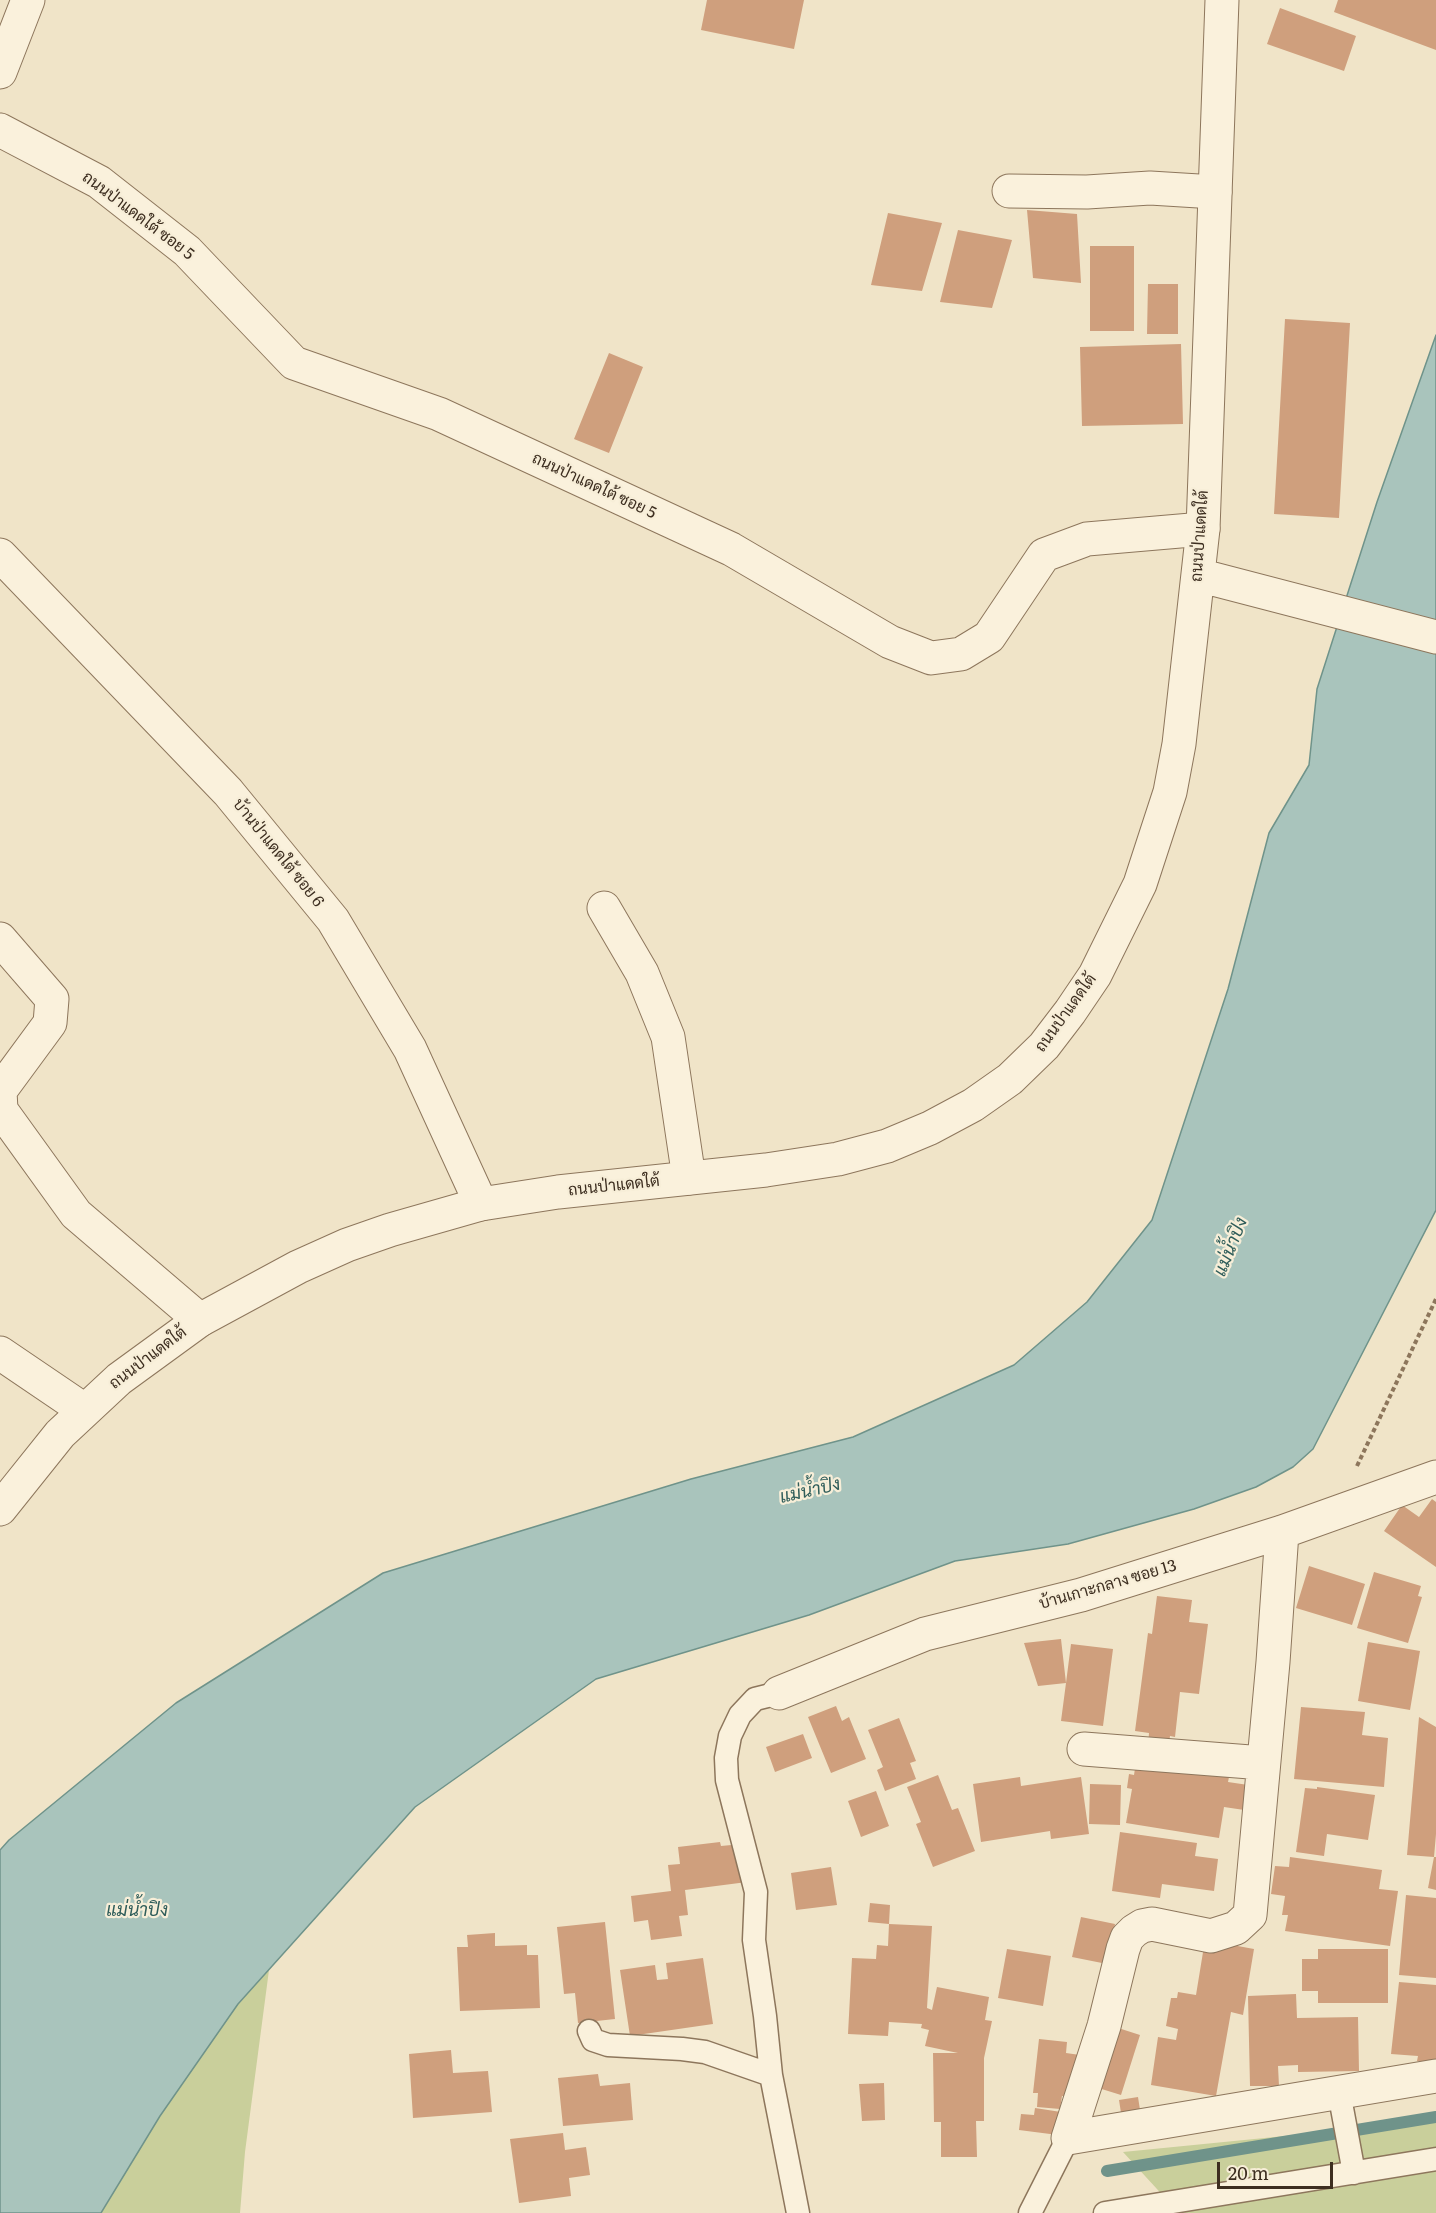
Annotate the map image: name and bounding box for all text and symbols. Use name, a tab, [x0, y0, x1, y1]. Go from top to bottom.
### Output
street label: ถนนป่าแดดใต้ ซอย 5	[78, 168, 198, 264]
street label: ถนนป่าแดดใต้ ซอย 5	[529, 449, 659, 523]
street label: ถนนป่าแดดใต้	[1187, 489, 1213, 583]
street label: บ้านป่าแดดใต้ ซอย 6	[228, 795, 328, 911]
street label: ถนนป่าแดดใต้	[1031, 970, 1101, 1056]
street label: ถนนป่าแดดใต้	[567, 1172, 661, 1200]
water label: แม่น้ำปิง	[1209, 1214, 1253, 1280]
street label: ถนนป่าแดดใต้	[106, 1323, 190, 1393]
water label: แม่น้ำปิง	[778, 1474, 842, 1508]
street label: บ้านเกาะกลาง ซอย 13	[1037, 1556, 1179, 1614]
water label: แม่น้ำปิง	[106, 1900, 168, 1922]
scale bar	[1220, 2150, 1336, 2188]
text: 20 m	[1228, 2159, 1269, 2186]

